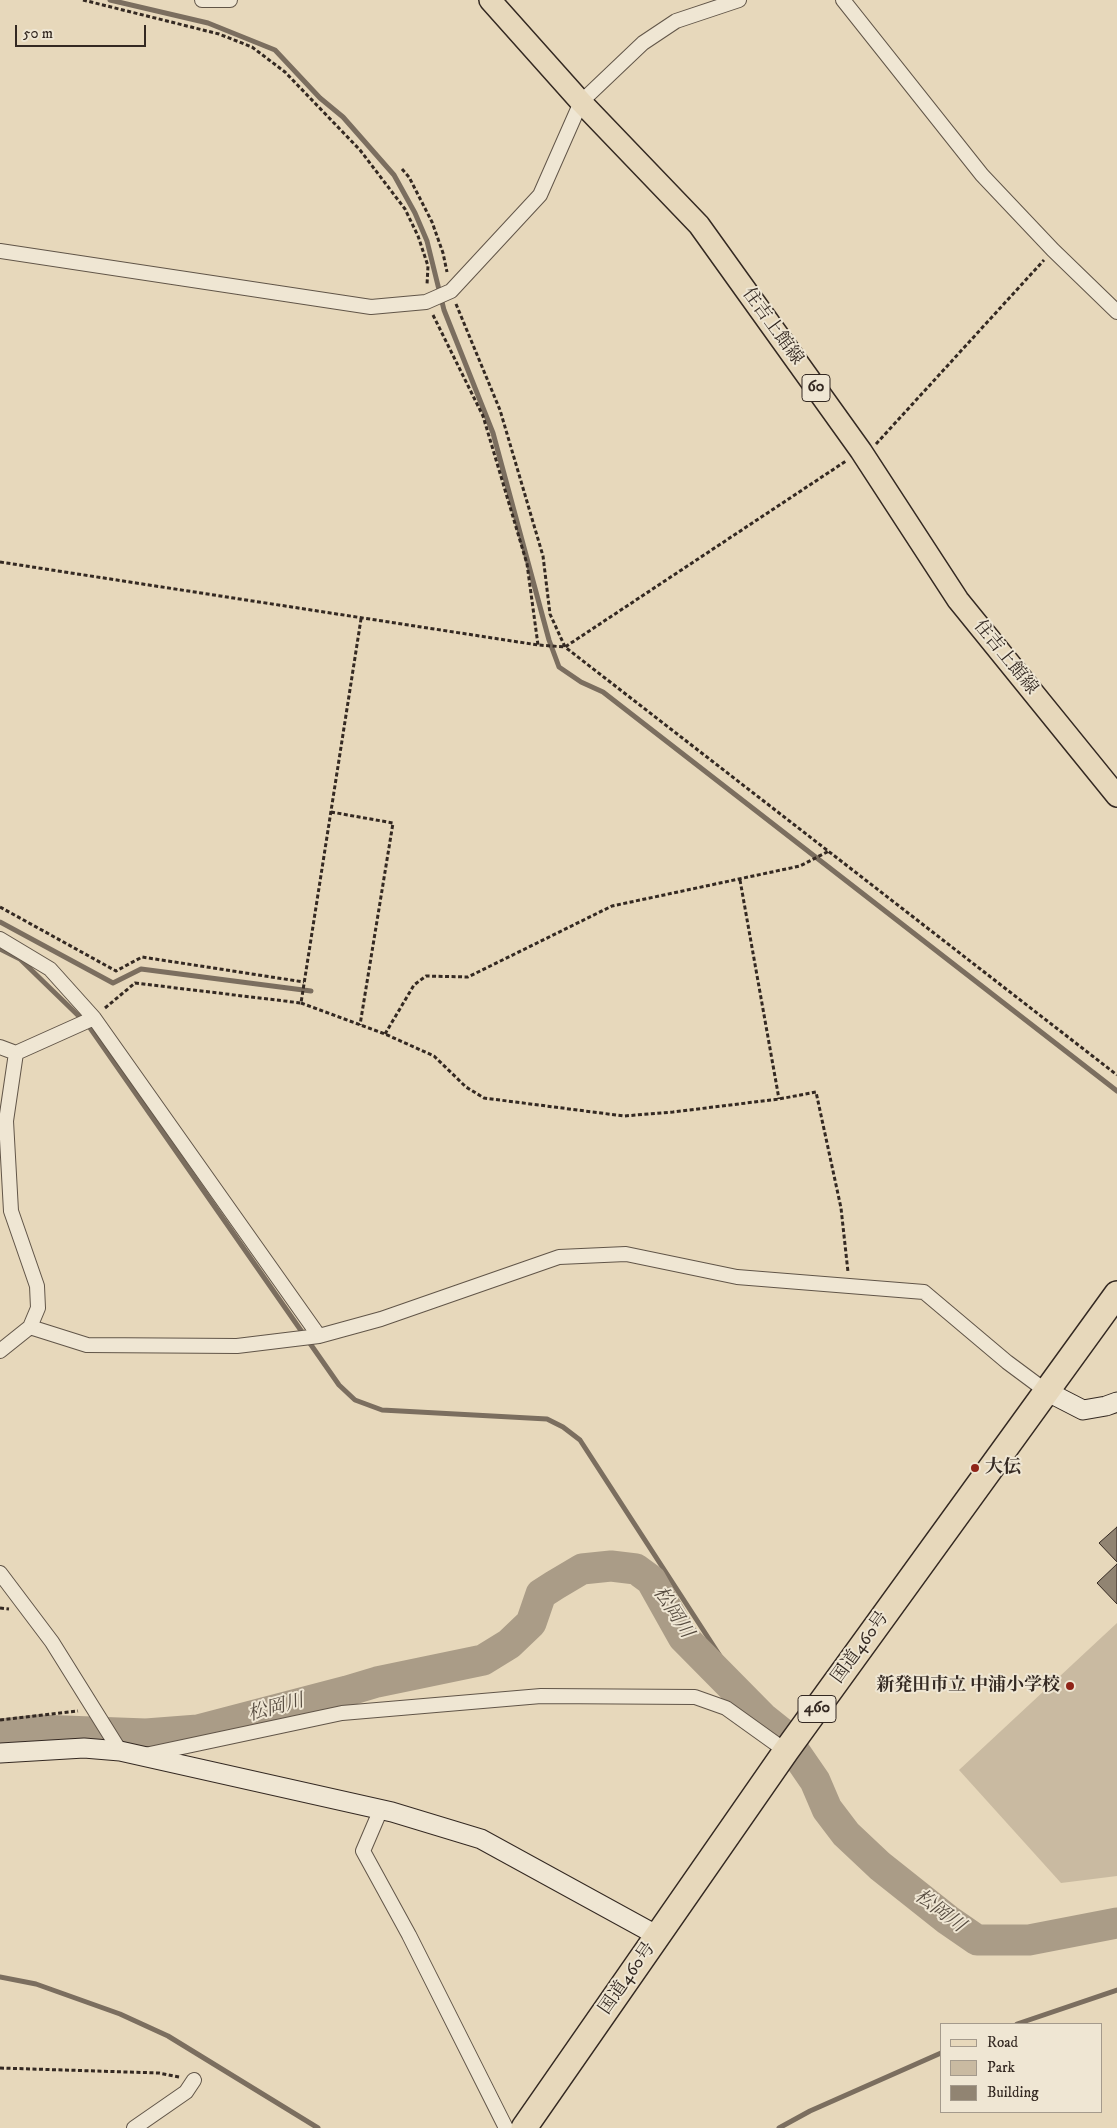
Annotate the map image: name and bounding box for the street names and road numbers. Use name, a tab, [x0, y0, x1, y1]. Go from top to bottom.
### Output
street label: 住吉上館線	[737, 284, 807, 370]
road number: 60	[802, 374, 830, 402]
street label: 住吉上館線	[968, 616, 1042, 700]
street label: 国道460号	[828, 1608, 894, 1688]
road number: 460	[798, 1696, 836, 1722]
street label: 国道460号	[595, 1939, 661, 2019]

